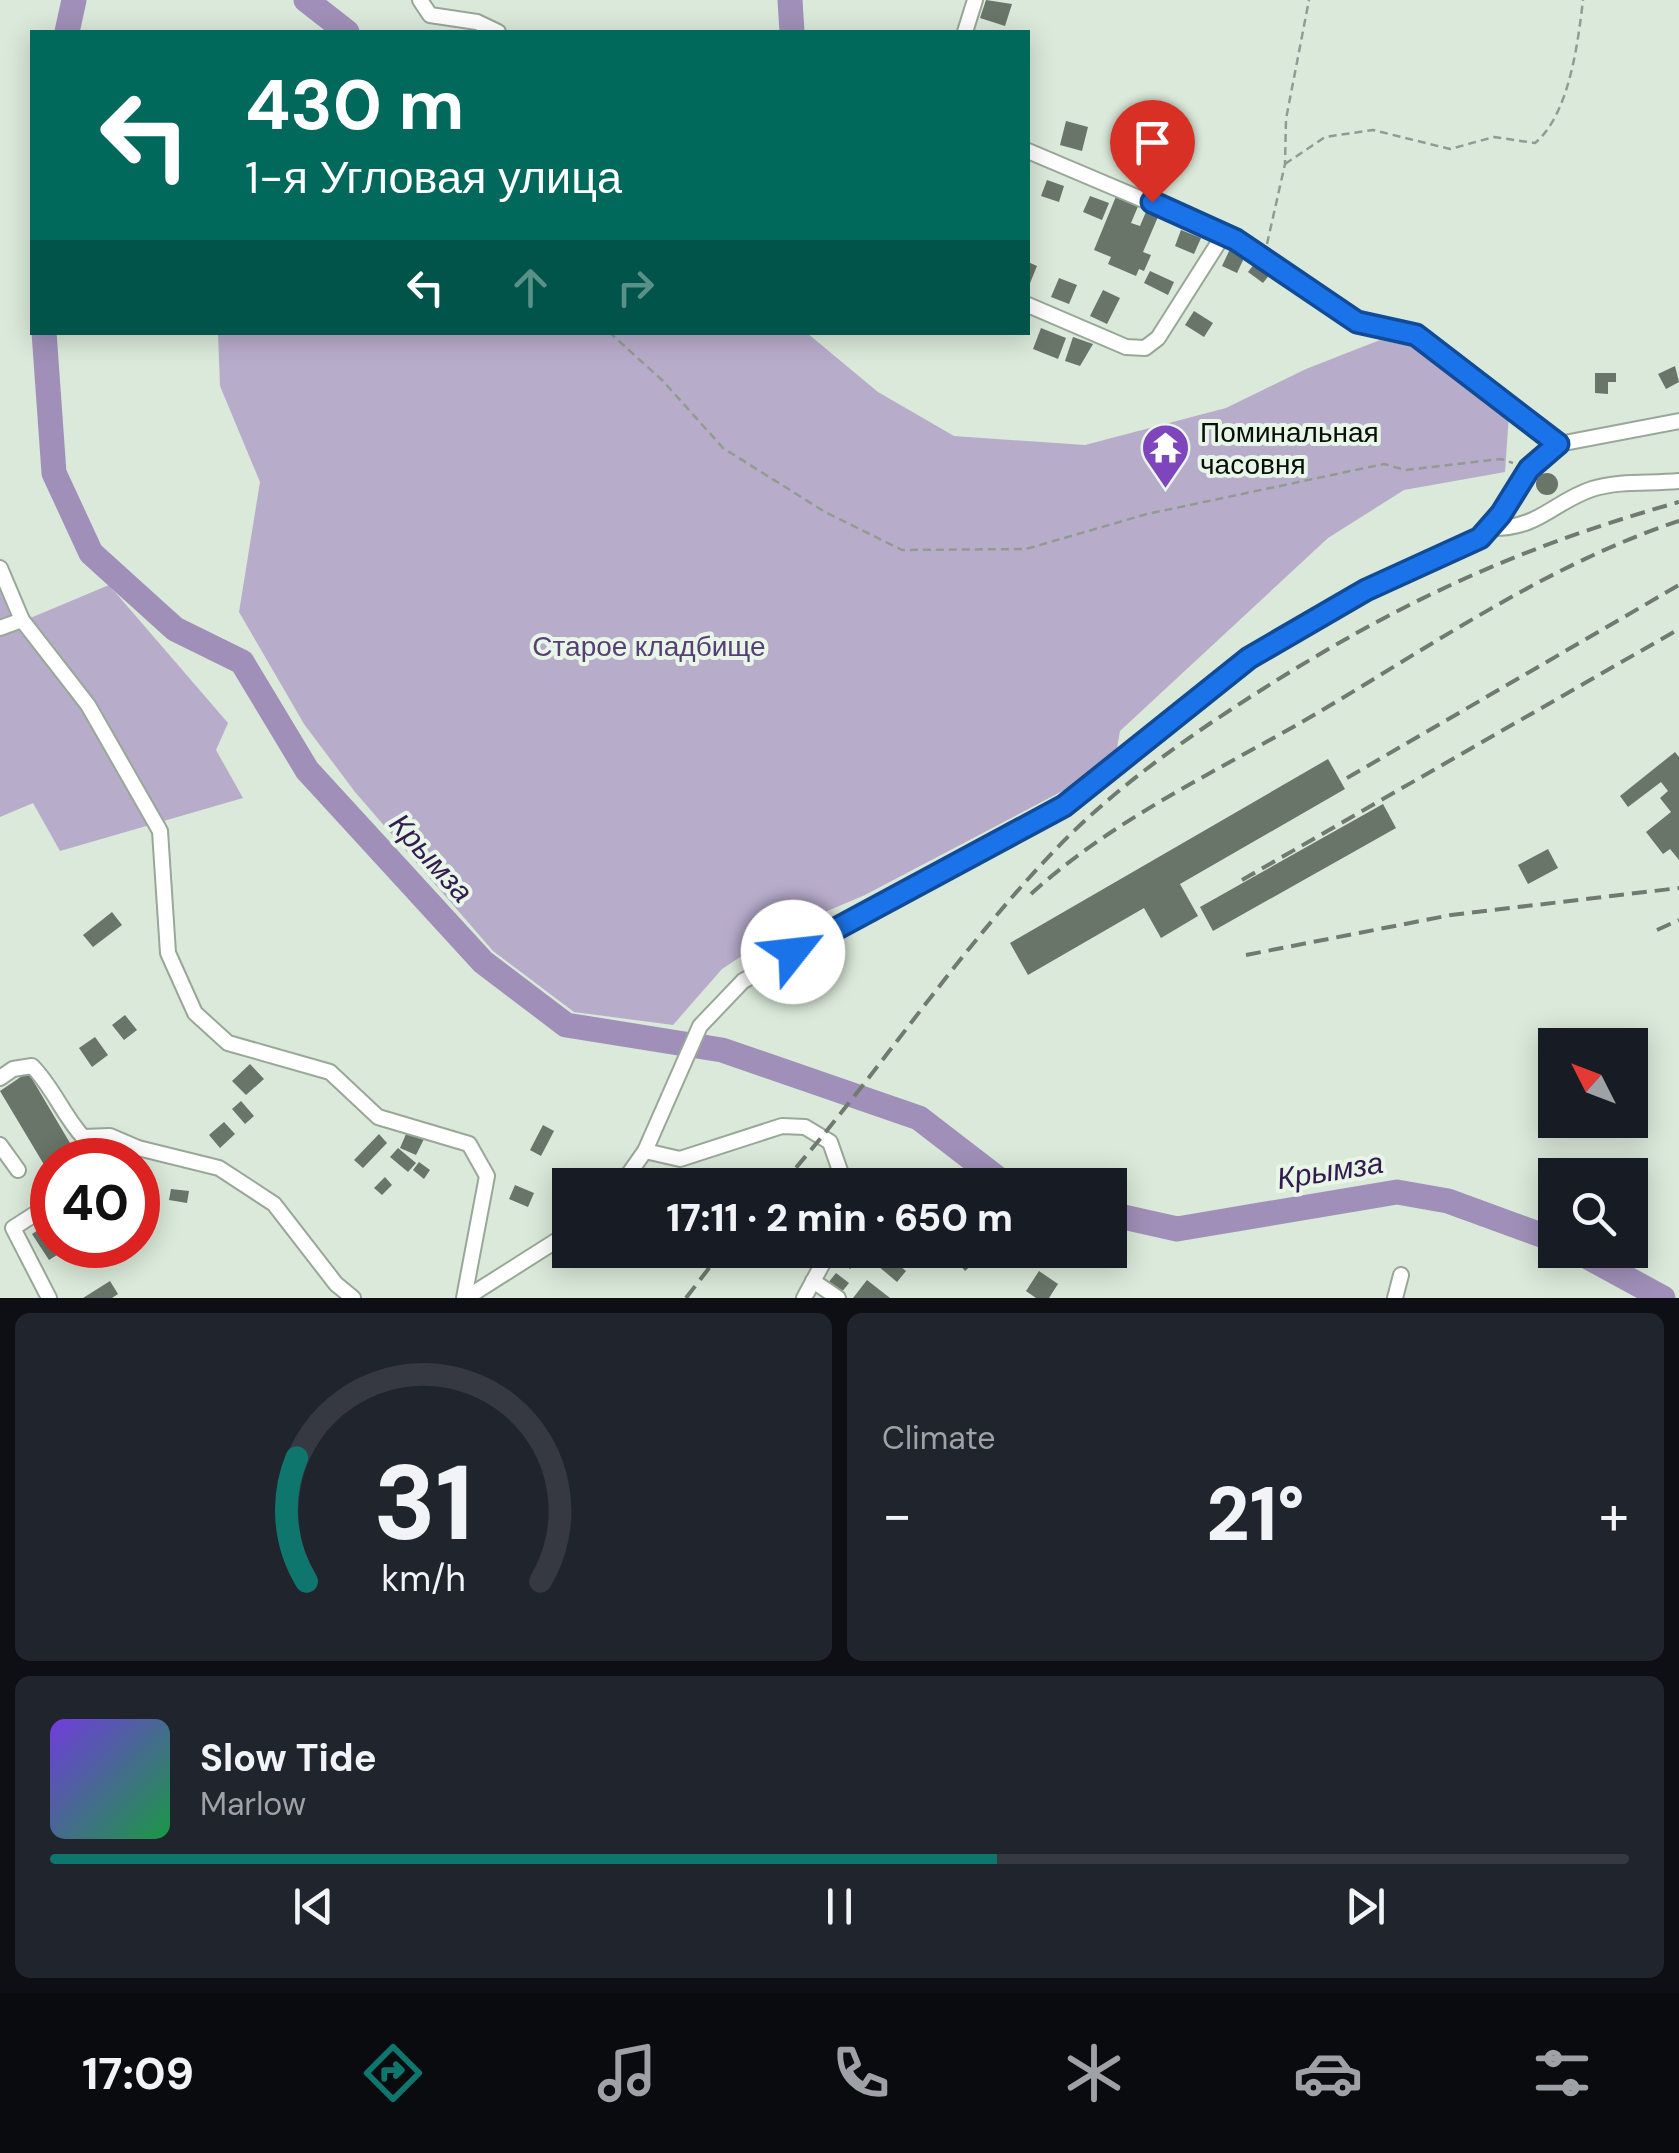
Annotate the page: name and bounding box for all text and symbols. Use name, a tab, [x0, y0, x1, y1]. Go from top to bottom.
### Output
text: 430 m	[245, 60, 464, 151]
icon: left	[80, 70, 210, 200]
pin	[1110, 100, 1195, 203]
icon: arrive	[1125, 115, 1180, 170]
text: 1-я Угловая улица	[245, 148, 622, 207]
icon: left	[398, 260, 453, 315]
icon: ahead	[503, 260, 558, 315]
icon: right	[608, 260, 663, 315]
place label: Поминальная часовня	[1200, 414, 1379, 483]
temple icon: Поминальная часовня	[1139, 422, 1191, 490]
park label: Старое кладбище	[532, 628, 766, 665]
water label: Крымза	[381, 805, 482, 910]
position arrow	[741, 900, 845, 1004]
north arrow	[1538, 1028, 1648, 1138]
map controls	[1538, 1028, 1648, 1268]
speed limit sign: 40	[30, 1138, 160, 1268]
water label: Крымза	[1274, 1143, 1386, 1198]
button: search	[1538, 1158, 1648, 1268]
text: 17:11 · 2 min · 650 m	[666, 1193, 1013, 1243]
text: Climate	[882, 1417, 996, 1459]
text: 31	[374, 1436, 473, 1571]
text: 21°	[1206, 1466, 1305, 1563]
text: −	[882, 1479, 912, 1551]
text: +	[1599, 1479, 1629, 1551]
text: km/h	[381, 1556, 466, 1602]
text: Slow Tide	[200, 1733, 377, 1783]
text: Marlow	[200, 1783, 306, 1825]
icon: previous	[286, 1879, 341, 1934]
icon: pause	[812, 1879, 867, 1934]
icon: next	[1338, 1879, 1393, 1934]
icon: directions	[358, 2038, 428, 2108]
icon: music	[592, 2038, 662, 2108]
icon: phone	[826, 2038, 896, 2108]
icon: climate	[1059, 2038, 1129, 2108]
icon: car	[1293, 2038, 1363, 2108]
icon: filters	[1527, 2038, 1597, 2108]
text: 17:09	[82, 2044, 194, 2103]

